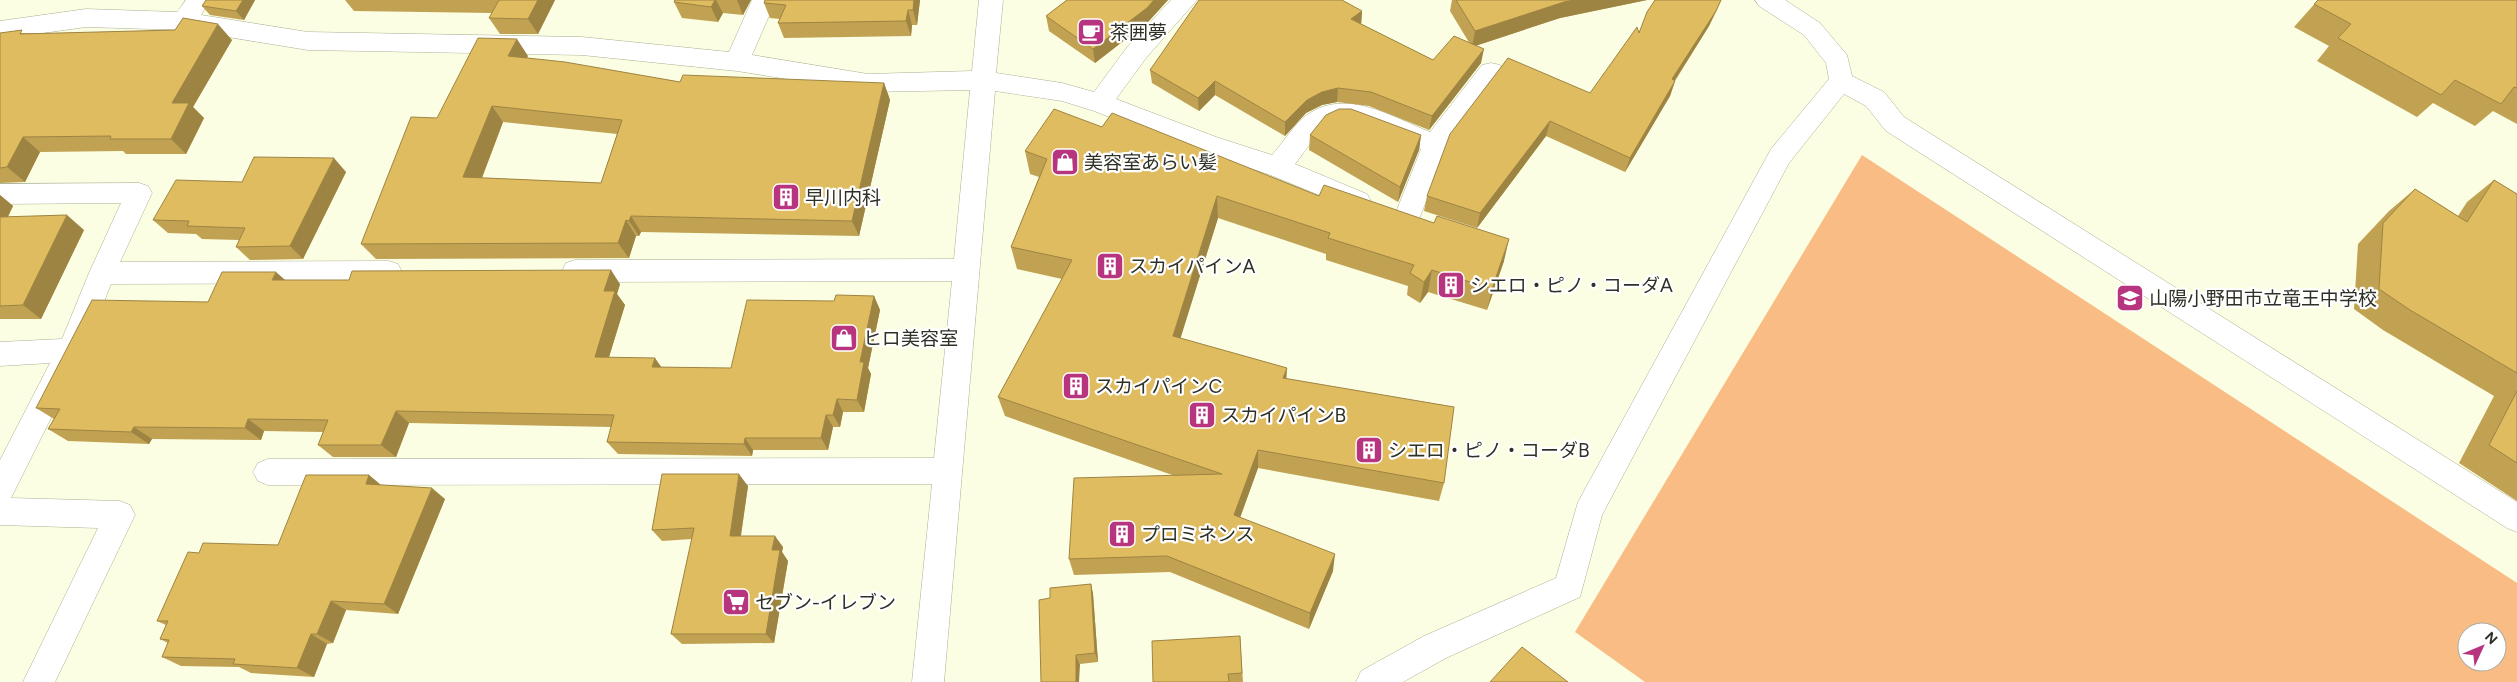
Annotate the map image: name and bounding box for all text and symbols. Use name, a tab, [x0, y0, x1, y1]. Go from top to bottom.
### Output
cafe icon: 茶囲夢	[1076, 17, 1106, 47]
place label: 茶囲夢	[1110, 21, 1167, 44]
shop icon: 美容室あらい髪	[1050, 147, 1080, 177]
place label: 美容室あらい髪	[1084, 151, 1217, 174]
building icon: 早川内科	[771, 182, 801, 212]
place label: 早川内科	[805, 186, 881, 209]
building icon: スカイパインA	[1095, 251, 1125, 281]
place label: スカイパインA	[1129, 255, 1256, 278]
building icon: シエロ・ピノ・コーダA	[1436, 270, 1466, 300]
place label: シエロ・ピノ・コーダA	[1470, 274, 1673, 297]
school or university icon: 山陽小野田市立竜王中学校	[2115, 283, 2145, 313]
place label: 山陽小野田市立竜王中学校	[2149, 287, 2377, 310]
shop icon: ヒロ美容室	[829, 323, 859, 353]
place label: ヒロ美容室	[863, 327, 958, 350]
building icon: スカイパインC	[1061, 371, 1091, 401]
place label: スカイパインC	[1095, 375, 1223, 398]
building icon: スカイパインB	[1187, 400, 1217, 430]
place label: スカイパインB	[1221, 404, 1346, 427]
building icon: シエロ・ピノ・コーダB	[1354, 435, 1384, 465]
place label: シエロ・ピノ・コーダB	[1388, 439, 1590, 462]
building icon: プロミネンス	[1107, 519, 1137, 549]
place label: プロミネンス	[1141, 523, 1255, 546]
supermarket icon: セブン-イレブン	[721, 587, 751, 617]
place label: セブン-イレブン	[755, 591, 896, 614]
north arrow	[2457, 622, 2507, 672]
text: N	[2481, 629, 2501, 648]

